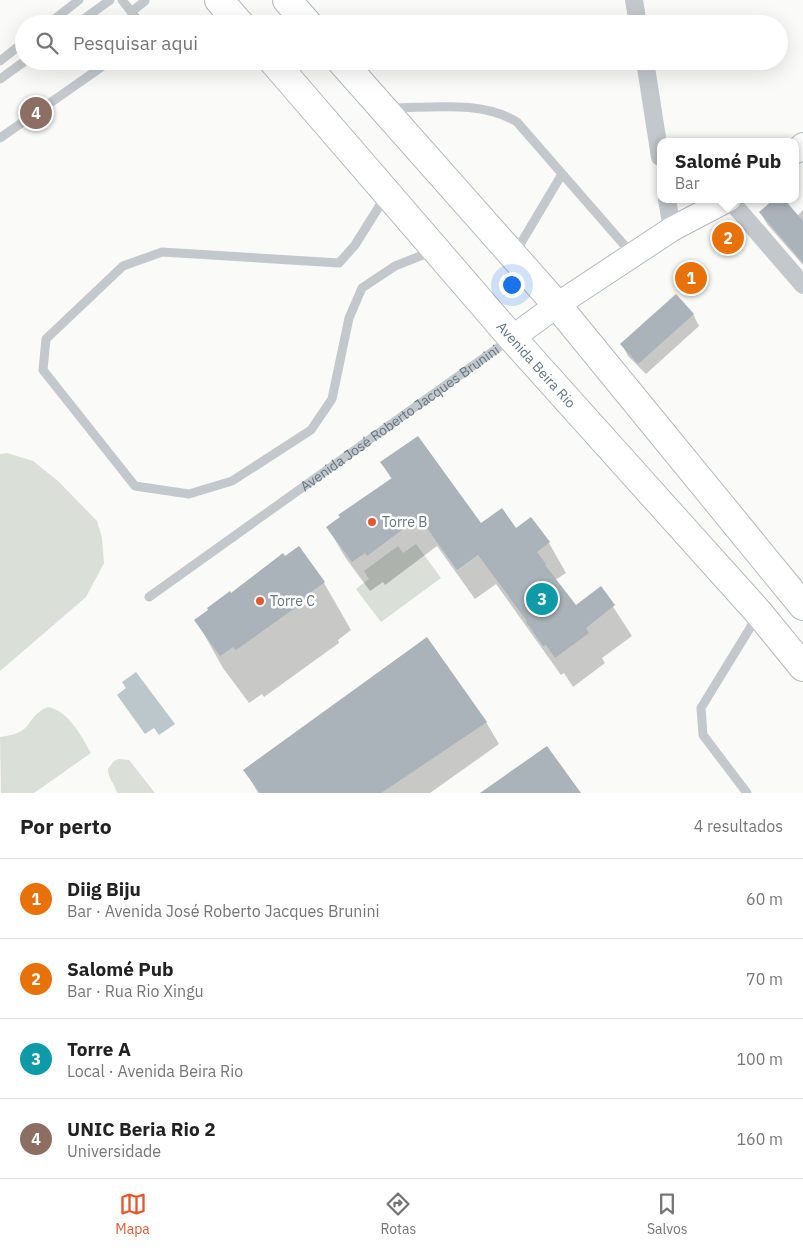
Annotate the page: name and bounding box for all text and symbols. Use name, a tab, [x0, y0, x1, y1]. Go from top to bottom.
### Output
search box	[15, 15, 788, 70]
icon: search	[33, 29, 61, 57]
text: Pesquisar aqui	[73, 31, 198, 55]
pin: 4	[20, 94, 52, 132]
popup	[657, 138, 799, 203]
text: Salomé Pub	[675, 149, 781, 173]
text: Bar	[675, 173, 700, 193]
pin: 2	[712, 219, 744, 257]
pin: 1	[675, 259, 707, 297]
your location	[499, 272, 525, 298]
street label: Avenida Beira Rio	[493, 318, 580, 412]
street label: Avenida José Roberto Jacques Brunini	[297, 341, 503, 495]
place label: Torre B	[382, 513, 427, 531]
marker: Torre B	[366, 516, 378, 528]
pin: 3	[526, 580, 558, 618]
place label: Torre C	[270, 592, 315, 610]
marker: Torre C	[254, 595, 266, 607]
text: Por perto	[20, 812, 112, 840]
text: 4 resultados	[694, 816, 783, 836]
text: Diig Biju	[67, 877, 141, 901]
text: 1	[31, 889, 41, 909]
text: 60 m	[746, 889, 783, 909]
text: Bar · Avenida José Roberto Jacques Brunini	[67, 901, 379, 921]
text: Salomé Pub	[67, 957, 174, 981]
text: 2	[31, 969, 41, 989]
text: 70 m	[746, 969, 783, 989]
text: Bar · Rua Rio Xingu	[67, 981, 204, 1001]
text: Torre A	[67, 1037, 131, 1061]
text: 3	[31, 1049, 41, 1069]
text: 100 m	[736, 1049, 783, 1069]
text: Local · Avenida Beira Rio	[67, 1061, 243, 1081]
text: UNIC Beria Rio 2	[67, 1117, 216, 1141]
text: 4	[31, 1129, 41, 1149]
text: 160 m	[736, 1129, 783, 1149]
text: Universidade	[67, 1141, 161, 1161]
tab: Mapa	[115, 1190, 150, 1238]
tab: Rotas	[380, 1190, 416, 1238]
tab: Salvos	[647, 1190, 688, 1238]

